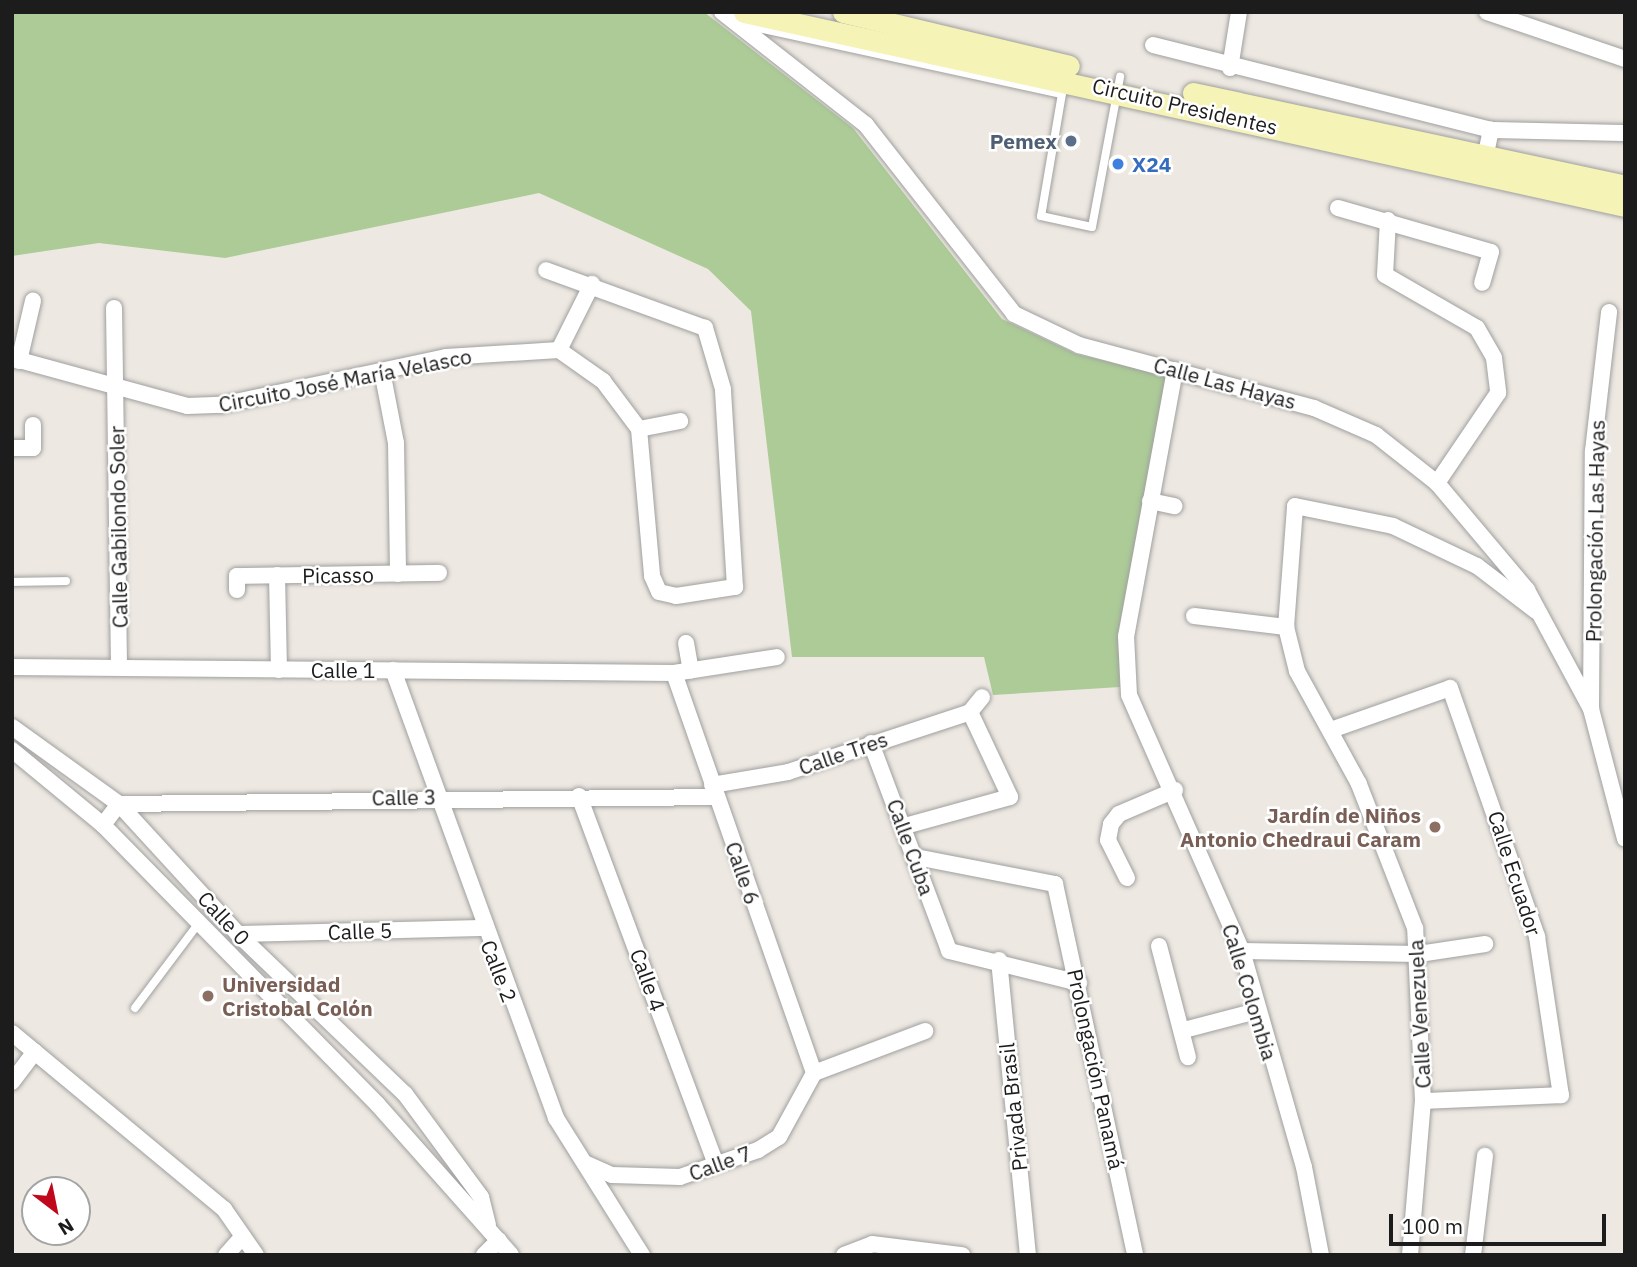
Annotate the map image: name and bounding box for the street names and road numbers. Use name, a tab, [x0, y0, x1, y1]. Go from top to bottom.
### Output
street label: Circuito Presidentes	[1090, 72, 1280, 140]
street label: Circuito José María Velasco	[216, 343, 474, 417]
street label: Calle Las Hayas	[1151, 352, 1299, 414]
street label: Prolongación Las Hayas	[1580, 420, 1610, 642]
street label: Calle Gabilondo Soler	[104, 426, 132, 628]
street label: Picasso	[302, 562, 374, 588]
street label: Calle 1	[311, 657, 375, 683]
street label: Calle Tres	[795, 726, 891, 780]
street label: Calle 3	[371, 784, 437, 810]
street label: Calle Cuba	[882, 796, 940, 898]
street label: Calle Ecuador	[1483, 808, 1547, 938]
street label: Calle 6	[721, 838, 765, 908]
street label: Calle 0	[193, 886, 255, 950]
street label: Calle 5	[327, 917, 393, 945]
street label: Calle Colombia	[1217, 921, 1283, 1063]
street label: Calle 2	[476, 936, 522, 1006]
street label: Calle Venezuela	[1403, 939, 1435, 1089]
street label: Calle 4	[625, 945, 671, 1015]
street label: Prolongación Panamá	[1062, 966, 1130, 1172]
street label: Privada Brasil	[994, 1042, 1032, 1172]
street label: Calle 7	[685, 1140, 755, 1186]

